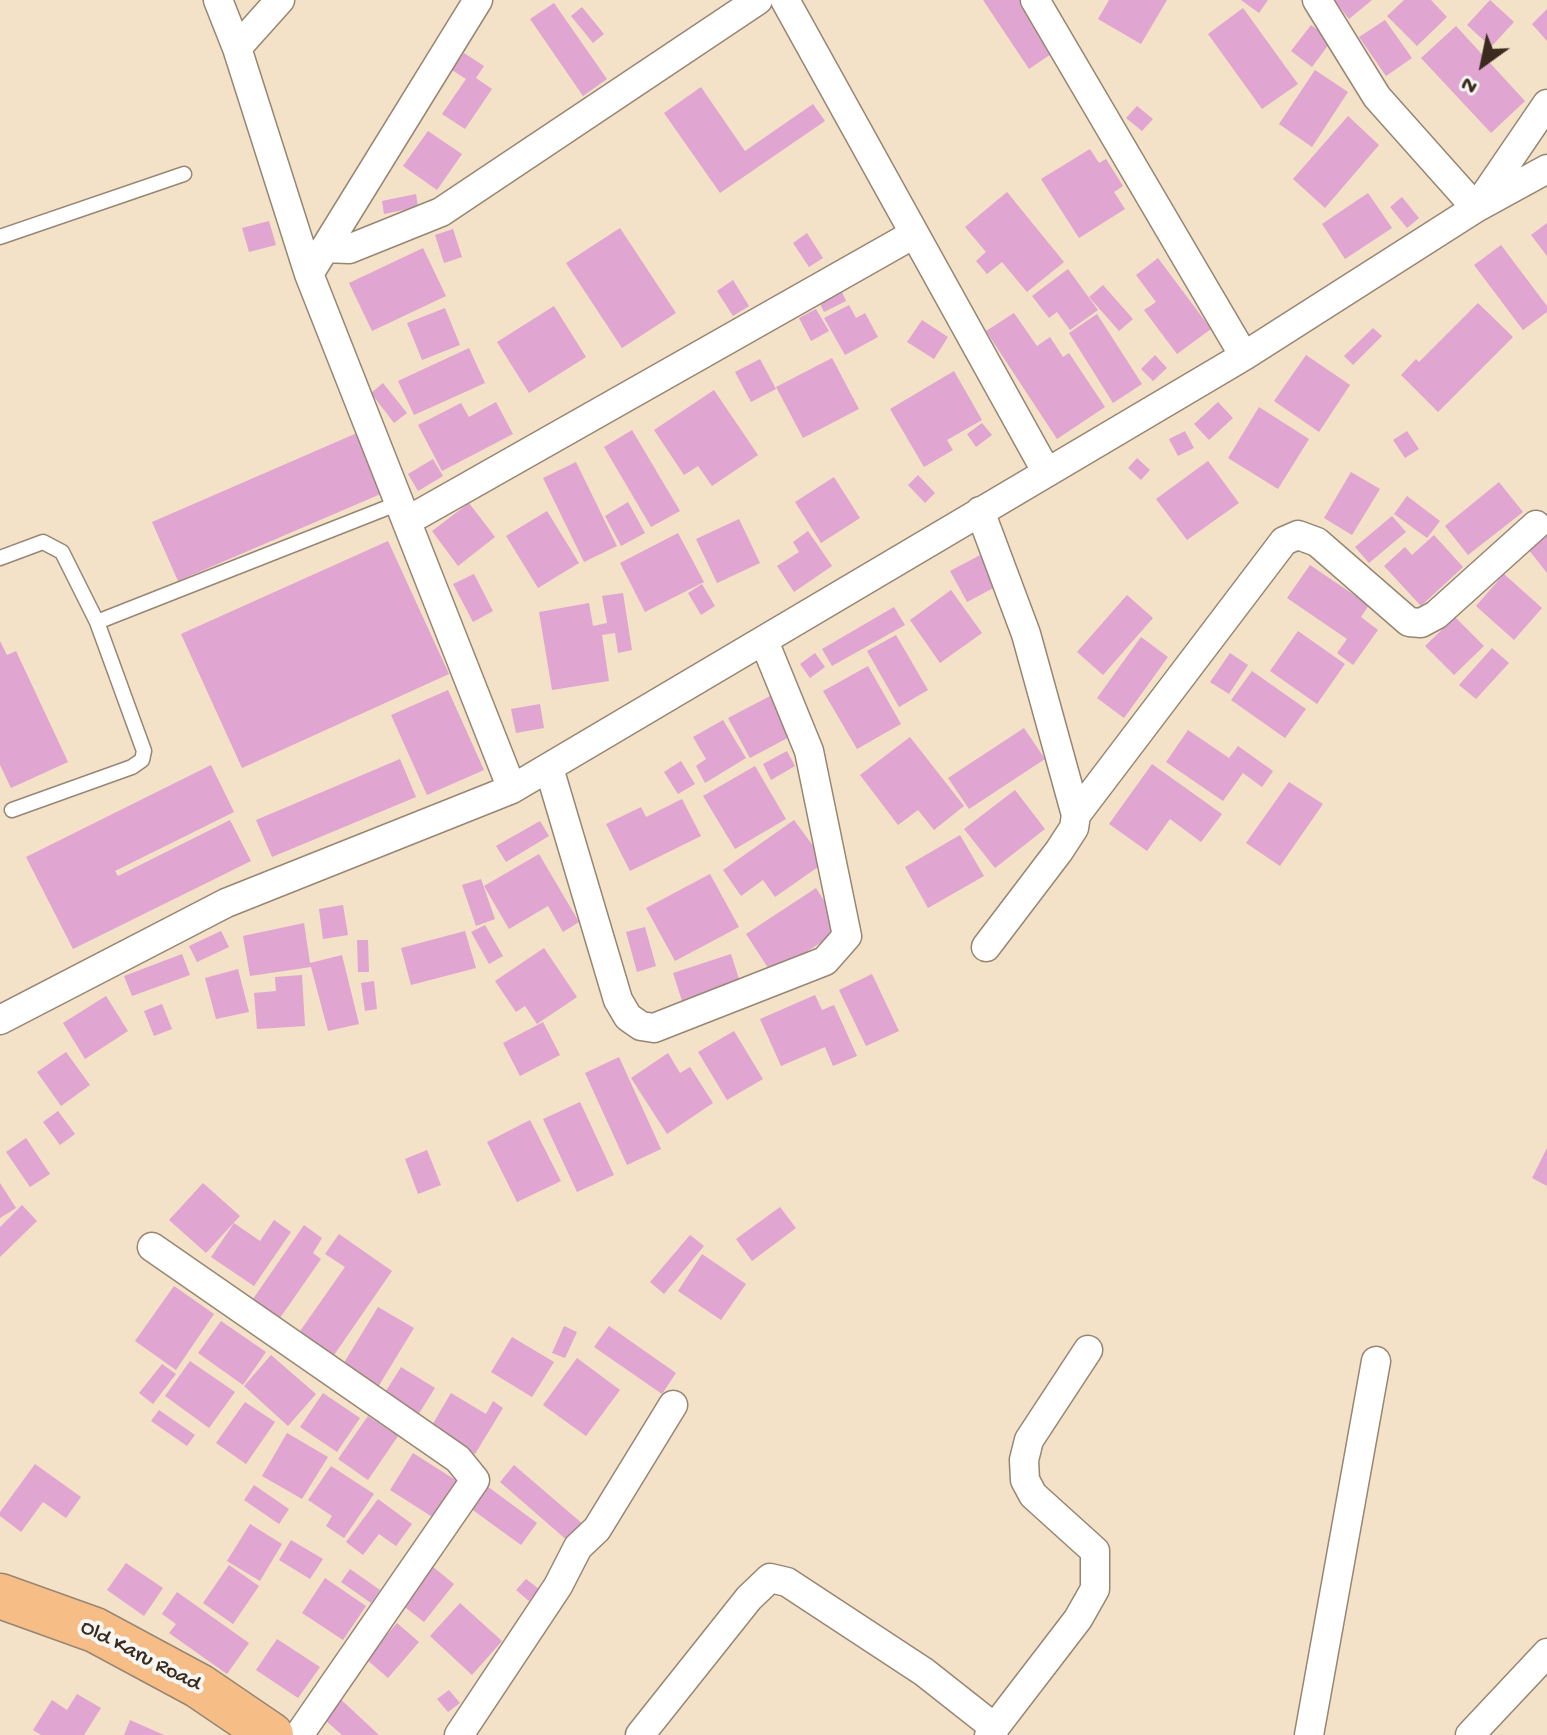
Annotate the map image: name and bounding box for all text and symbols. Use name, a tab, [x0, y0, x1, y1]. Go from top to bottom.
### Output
north arrow	[1443, 24, 1523, 104]
text: N	[1457, 69, 1483, 99]
street label: Old Karu Road	[75, 1615, 205, 1699]

